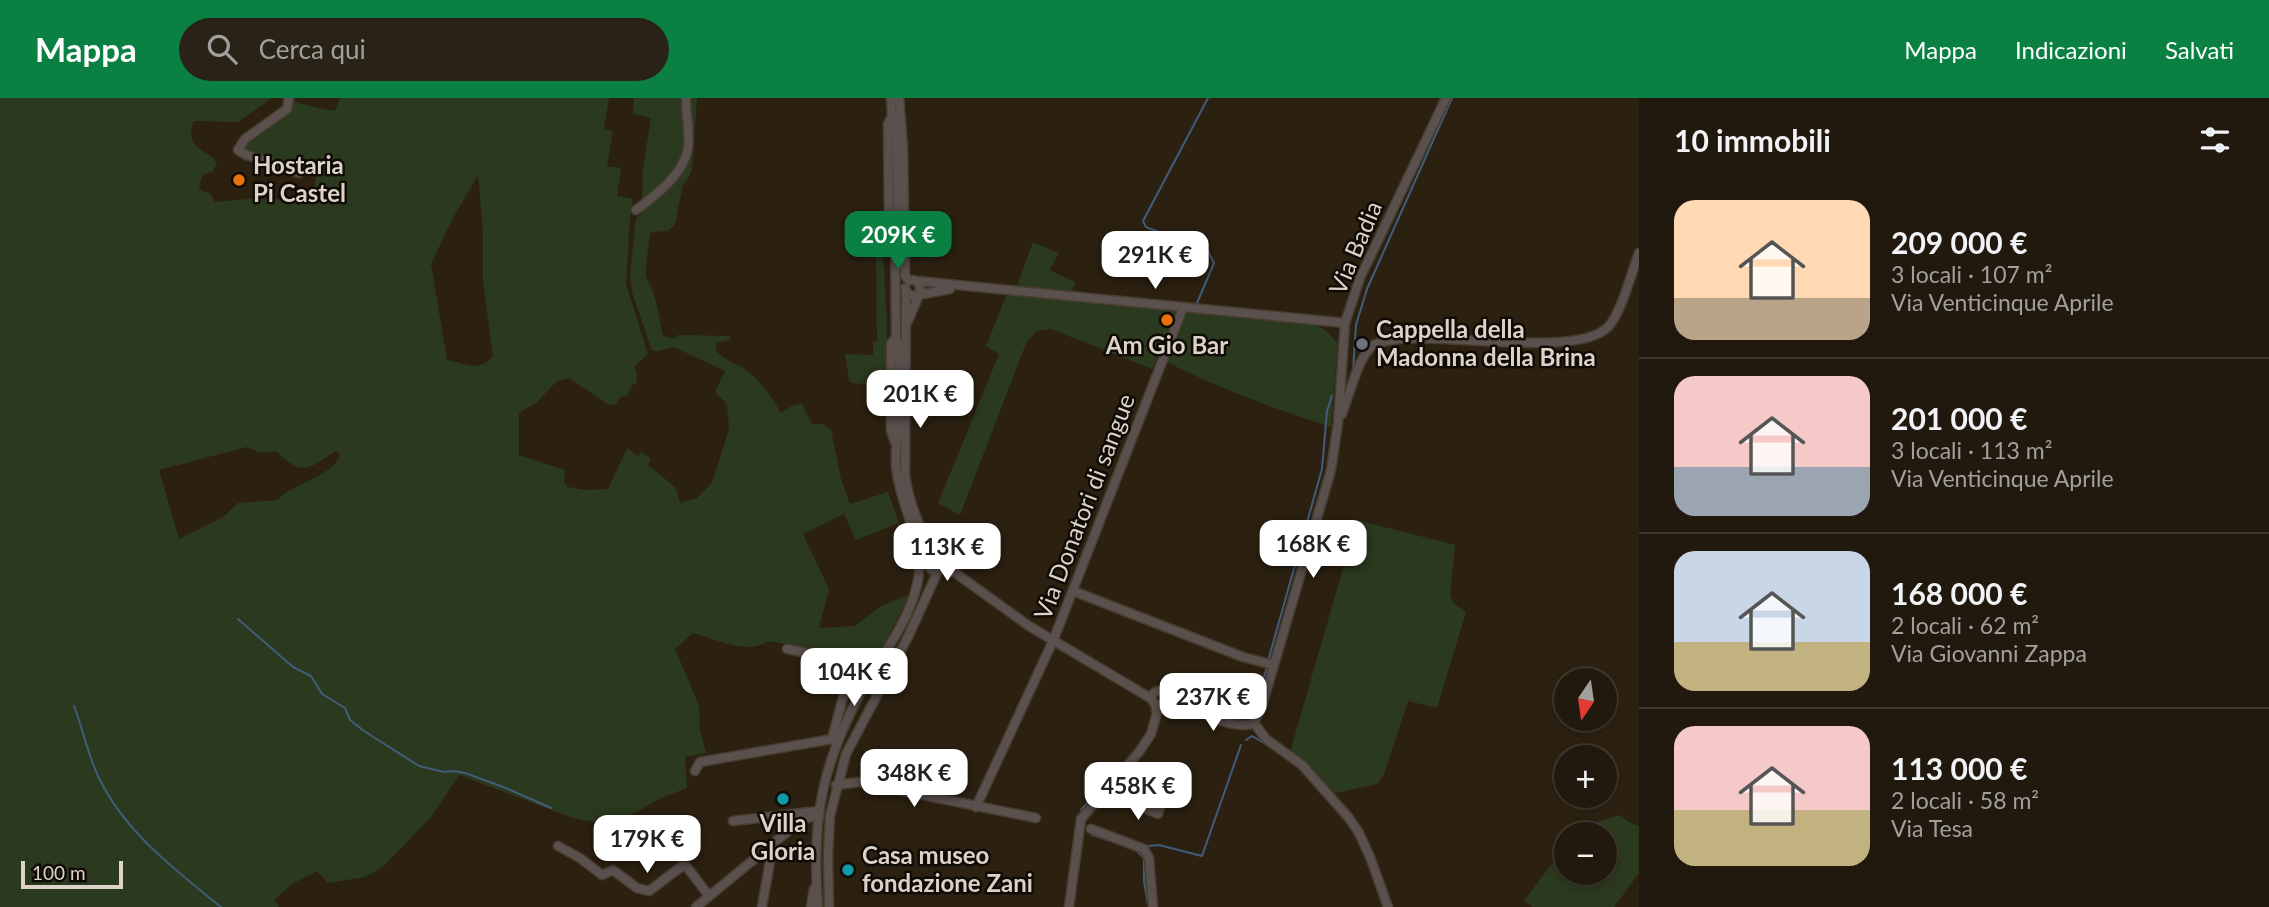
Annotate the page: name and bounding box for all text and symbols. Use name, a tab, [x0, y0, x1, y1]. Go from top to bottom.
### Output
search box	[179, 18, 669, 81]
text: Mappa	[35, 29, 137, 69]
icon: search	[203, 30, 241, 68]
text: Cerca qui	[259, 33, 366, 65]
text: Mappa	[1904, 35, 1977, 64]
text: Indicazioni	[2015, 35, 2127, 64]
text: Salvati	[2165, 35, 2234, 64]
icon: filters	[2196, 121, 2234, 159]
text: 10 immobili	[1674, 122, 1831, 158]
place label: Hostaria Pi Castel	[253, 150, 346, 207]
marker: Hostaria Pi Castel	[231, 172, 247, 188]
street label: Via Badia	[1322, 196, 1387, 298]
pin: 209K €	[841, 212, 955, 271]
text: 209K €	[861, 220, 935, 248]
text: 209 000 €	[1891, 224, 2027, 260]
icon: home	[1730, 228, 1814, 312]
pin: 291K €	[1098, 232, 1212, 291]
text: 291K €	[1118, 240, 1192, 268]
text: 3 locali · 107 m²	[1891, 260, 2052, 288]
text: Via Venticinque Aprile	[1891, 288, 2114, 316]
marker: Am Gio Bar	[1159, 312, 1175, 328]
place label: Cappella della Madonna della Brina	[1376, 314, 1596, 371]
place label: Am Gio Bar	[1105, 330, 1228, 359]
marker: Cappella della Madonna della Brina	[1354, 336, 1370, 352]
pin: 201K €	[863, 370, 977, 430]
text: 201K €	[883, 379, 957, 407]
street label: Via Donatori di sangue	[1027, 390, 1140, 623]
text: 201 000 €	[1891, 400, 2027, 436]
icon: home	[1730, 404, 1814, 488]
text: 3 locali · 113 m²	[1891, 436, 2052, 464]
text: Via Venticinque Aprile	[1891, 464, 2114, 492]
pin: 168K €	[1256, 520, 1370, 580]
pin: 113K €	[890, 524, 1004, 583]
text: 168K €	[1276, 529, 1350, 557]
text: 113K €	[910, 532, 984, 560]
text: 168 000 €	[1891, 575, 2027, 611]
icon: home	[1730, 579, 1814, 663]
text: 2 locali · 62 m²	[1891, 611, 2039, 639]
text: Via Giovanni Zappa	[1891, 639, 2087, 667]
pin: 104K €	[797, 648, 911, 708]
text: 104K €	[817, 657, 891, 685]
north arrow	[1554, 668, 1617, 732]
map controls	[1554, 668, 1617, 885]
pin: 237K €	[1156, 674, 1270, 733]
text: 237K €	[1176, 682, 1250, 710]
button: +	[1554, 745, 1617, 808]
pin: 348K €	[857, 750, 971, 809]
text: 113 000 €	[1891, 750, 2027, 786]
icon: home	[1730, 754, 1814, 838]
text: 348K €	[877, 758, 951, 786]
pin: 458K €	[1081, 762, 1195, 822]
text: 458K €	[1101, 771, 1175, 799]
text: 2 locali · 58 m²	[1891, 786, 2039, 814]
marker: Villa Gloria	[775, 791, 791, 807]
place label: Villa Gloria	[751, 808, 815, 865]
text: Via Tesa	[1891, 814, 1973, 842]
pin: 179K €	[590, 816, 704, 875]
button: −	[1554, 822, 1617, 885]
text: 179K €	[610, 824, 684, 852]
place label: Casa museo fondazione Zani	[862, 840, 1033, 897]
scale bar	[21, 858, 122, 890]
text: 100 m	[32, 861, 86, 884]
marker: Casa museo fondazione Zani	[840, 862, 856, 878]

